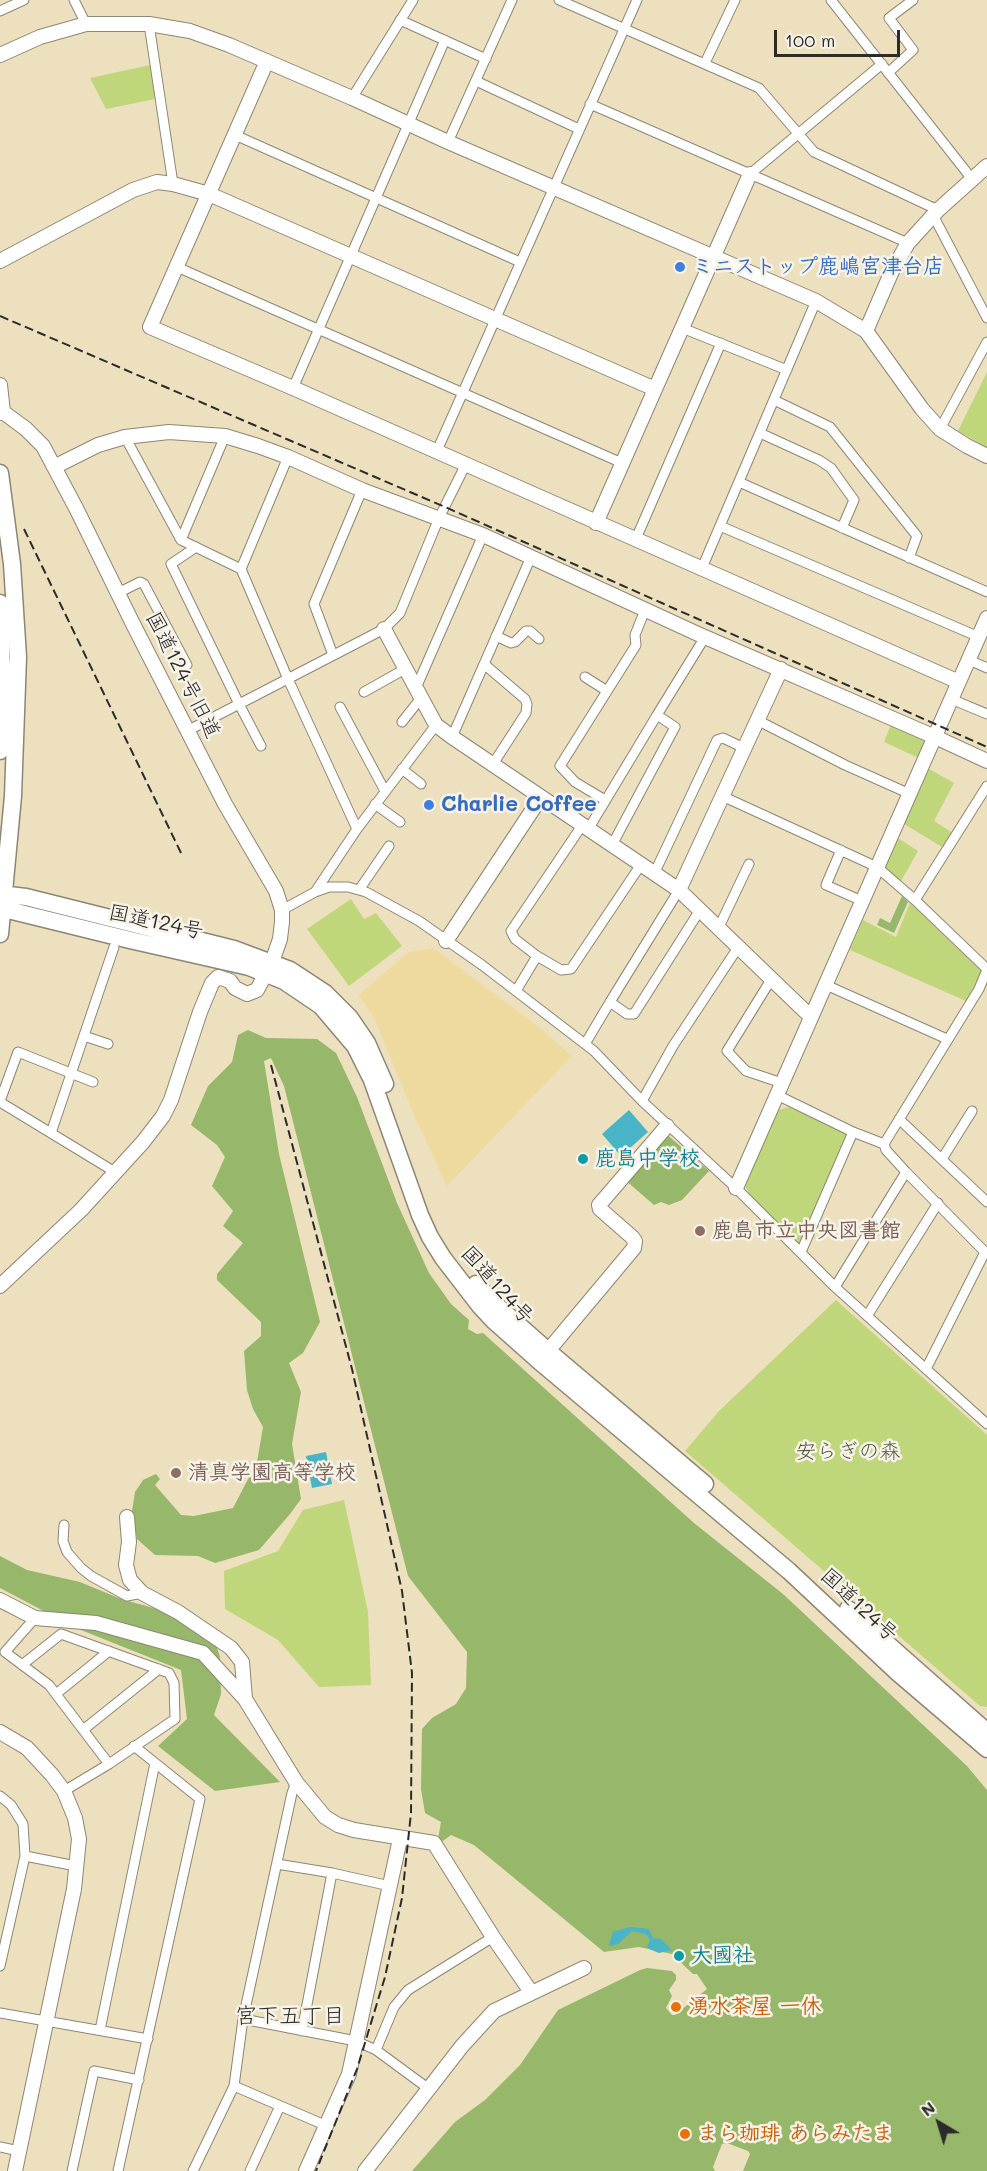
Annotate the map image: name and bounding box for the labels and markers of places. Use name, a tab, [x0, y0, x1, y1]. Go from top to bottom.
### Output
place label: ミニストップ鹿嶋宮津台店	[692, 254, 944, 280]
marker: ミニストップ鹿嶋宮津台店	[673, 260, 687, 274]
place label: Charlie Coffee	[441, 792, 597, 818]
marker: Charlie Coffee	[422, 798, 436, 812]
place label: 鹿島中学校	[595, 1146, 700, 1172]
marker: 鹿島中学校	[576, 1152, 590, 1166]
place label: 鹿島市立中央図書館	[712, 1218, 901, 1244]
marker: 鹿島市立中央図書館	[693, 1224, 707, 1238]
place label: 清真学園高等学校	[188, 1460, 356, 1486]
marker: 清真学園高等学校	[169, 1466, 183, 1480]
place label: 大國社	[691, 1943, 754, 1969]
marker: 大國社	[672, 1949, 686, 1963]
place label: 湧水茶屋 一休	[688, 1994, 822, 2020]
marker: 湧水茶屋 一休	[669, 2000, 683, 2014]
place label: まら珈琲 あらみたま	[697, 2121, 894, 2147]
marker: まら珈琲 あらみたま	[678, 2127, 692, 2141]

